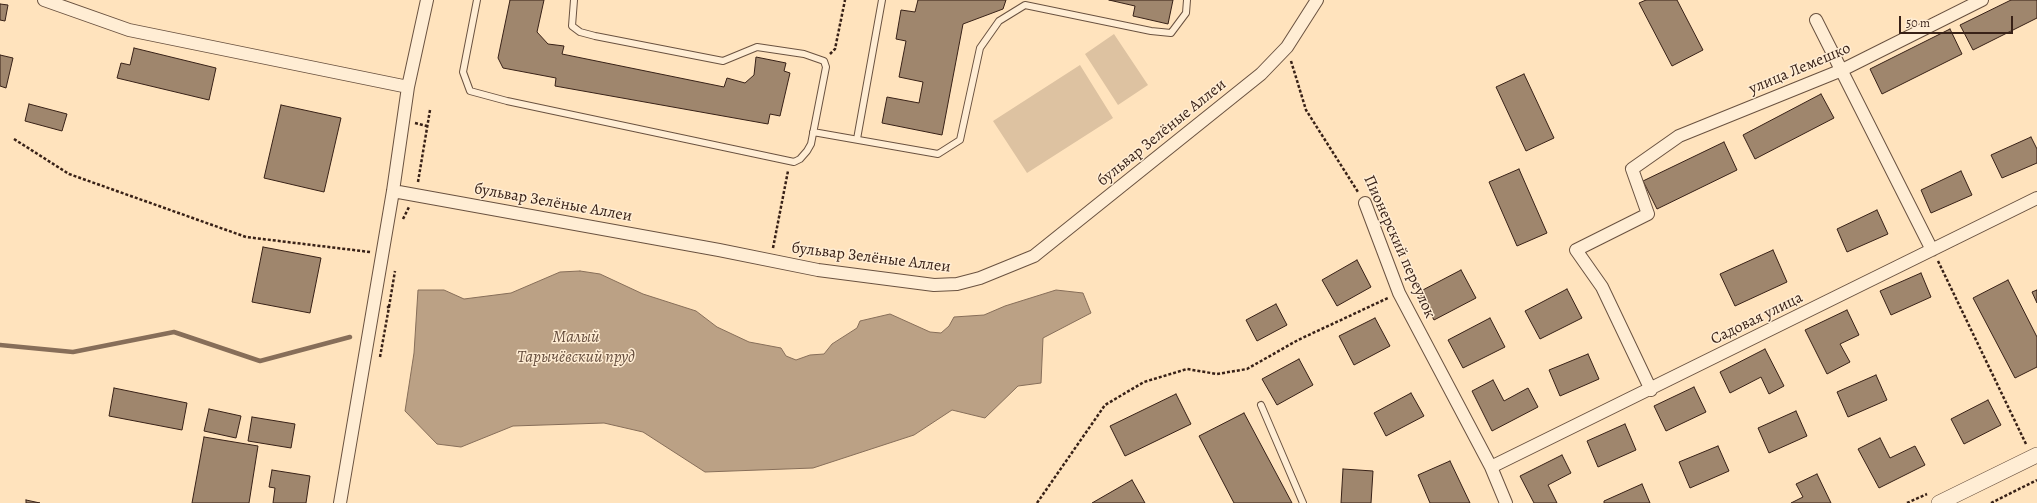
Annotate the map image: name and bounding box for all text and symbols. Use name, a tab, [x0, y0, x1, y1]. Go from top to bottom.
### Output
scale bar	[1901, 8, 2015, 34]
text: 50 m	[1906, 15, 1930, 31]
street label: улица Лемешко	[1746, 39, 1854, 99]
street label: бульвар Зелёные Аллеи	[1094, 75, 1230, 191]
street label: Пионерский переулок	[1359, 173, 1439, 321]
street label: бульвар Зелёные Аллеи	[473, 180, 633, 226]
street label: бульвар Зелёные Аллеи	[790, 239, 952, 277]
street label: Садовая улица	[1708, 288, 1806, 350]
water label: Малый Тарычёвский пруд	[517, 328, 635, 368]

